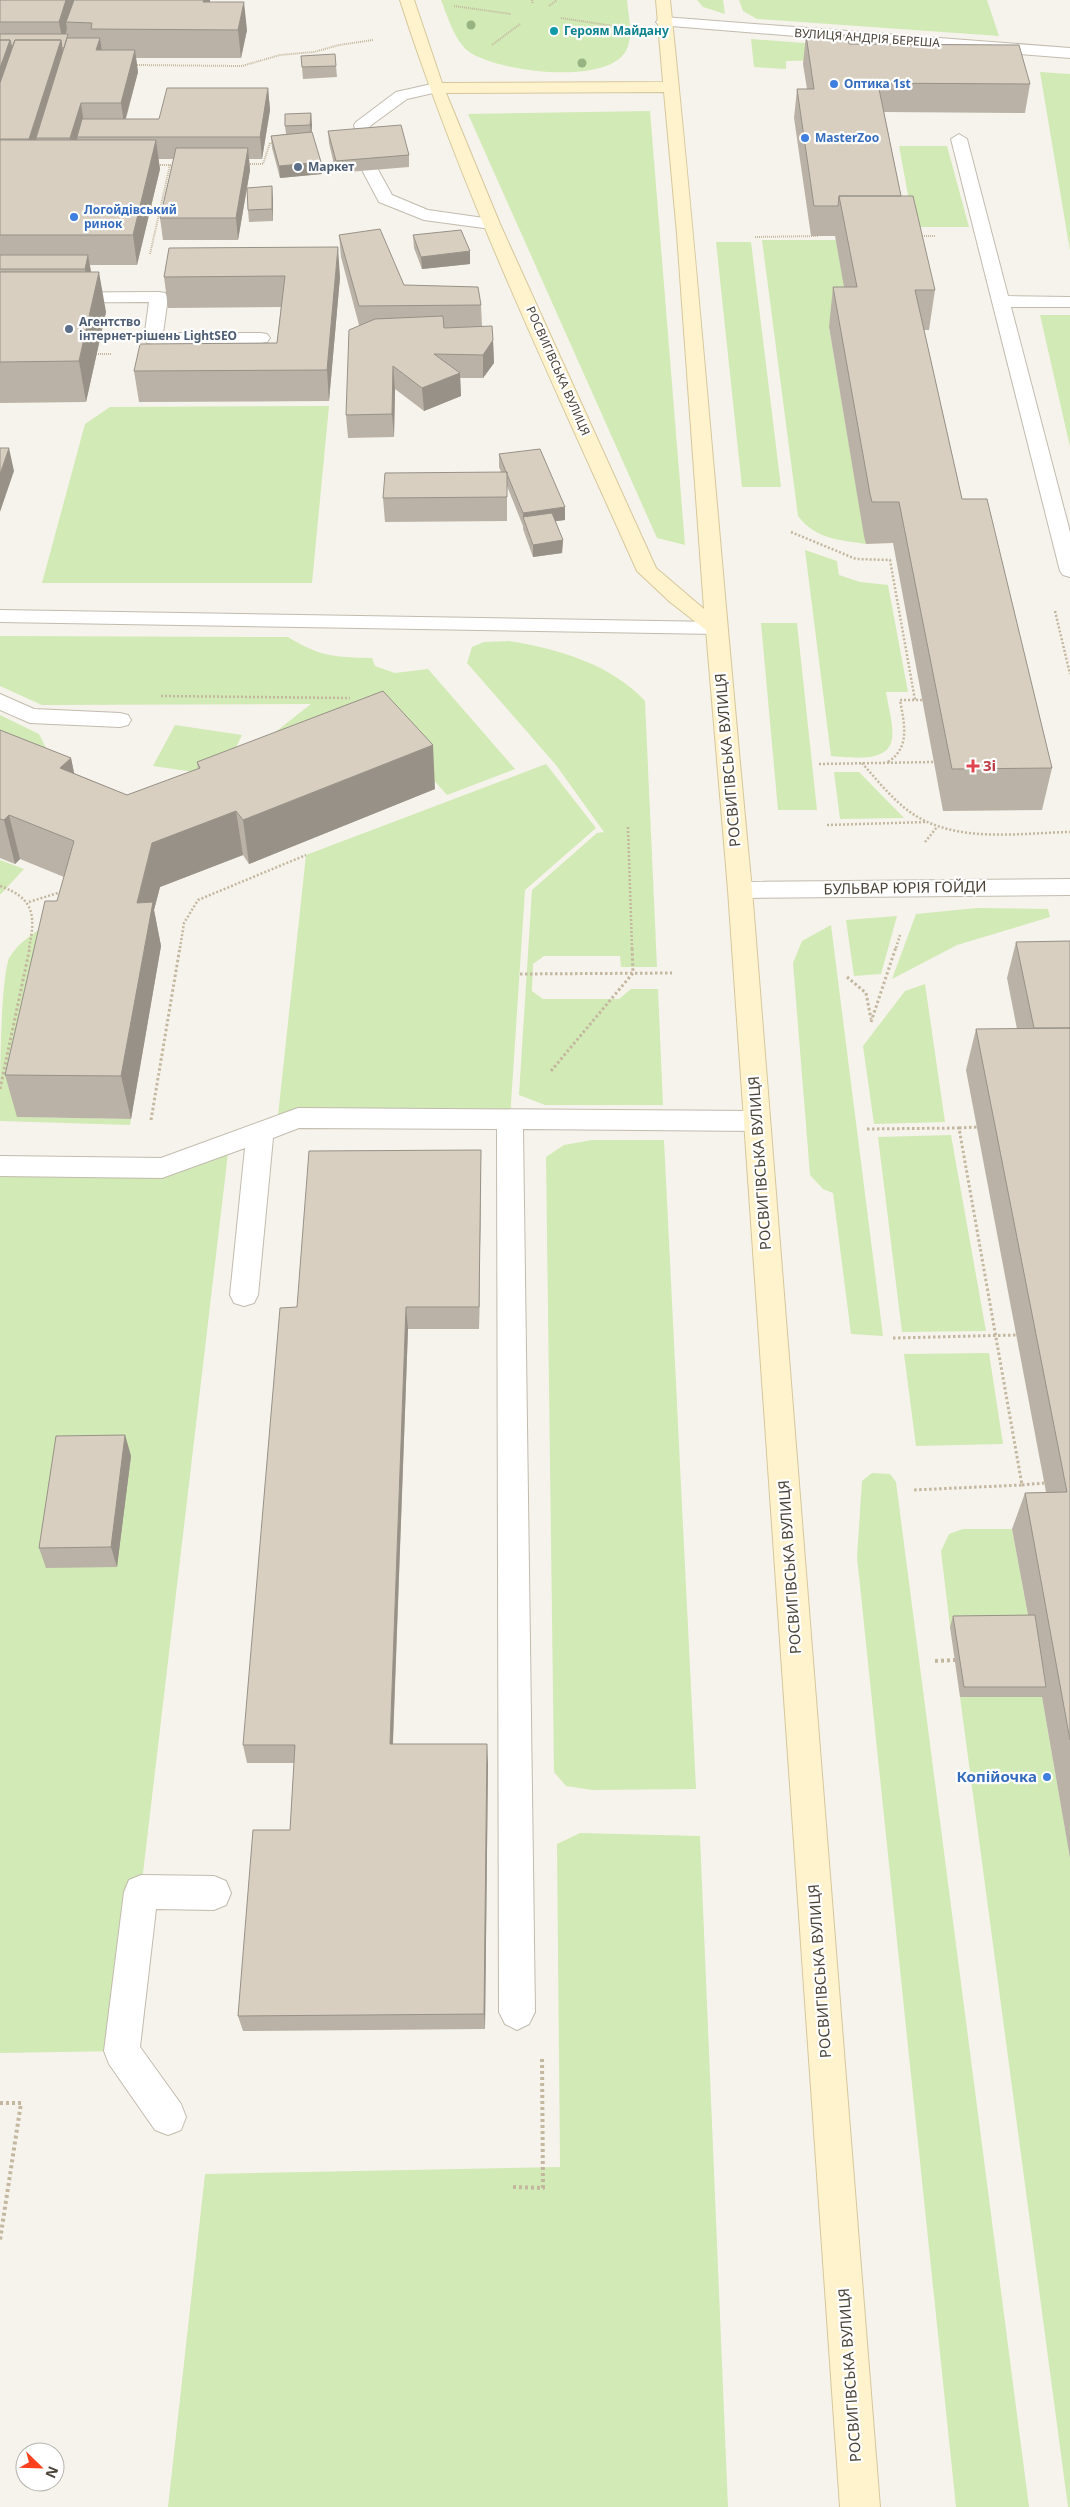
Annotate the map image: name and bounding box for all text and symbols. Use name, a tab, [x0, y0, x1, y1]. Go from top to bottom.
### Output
place label: Героям Майдану	[564, 22, 669, 39]
street label: ВУЛИЦЯ АНДРІЯ БЕРЕША	[794, 24, 941, 51]
marker: Героям Майдану	[548, 25, 560, 37]
place label: Оптика 1st	[844, 75, 911, 92]
marker: Оптика 1st	[828, 78, 840, 90]
place label: MasterZoo	[815, 129, 879, 146]
marker: MasterZoo	[799, 132, 811, 144]
place label: Маркет	[308, 158, 354, 175]
marker: Маркет	[292, 161, 304, 173]
place label: Логойдівський ринок	[84, 201, 177, 232]
marker: Логойдівський ринок	[68, 211, 80, 223]
street label: РОСВИГІВСЬКА ВУЛИЦЯ	[522, 304, 595, 438]
place label: Агентство інтернет-рішень LightSEO	[79, 313, 237, 344]
marker: Агентство інтернет-рішень LightSEO	[63, 323, 75, 335]
street label: РОСВИГІВСЬКА ВУЛИЦЯ	[709, 672, 745, 848]
place label: 3і	[983, 755, 996, 775]
marker: 3і	[967, 760, 979, 772]
street label: БУЛЬВАР ЮРІЯ ГОЙДИ	[823, 876, 987, 898]
street label: РОСВИГІВСЬКА ВУЛИЦЯ	[743, 1075, 775, 1251]
street label: РОСВИГІВСЬКА ВУЛИЦЯ	[773, 1479, 805, 1655]
place label: Копійочка	[957, 1766, 1037, 1786]
marker: Копійочка	[1041, 1771, 1053, 1783]
street label: РОСВИГІВСЬКА ВУЛИЦЯ	[803, 1883, 835, 2059]
street label: РОСВИГІВСЬКА ВУЛИЦЯ	[833, 2287, 865, 2463]
north arrow	[15, 2442, 65, 2492]
text: N	[41, 2463, 63, 2481]

